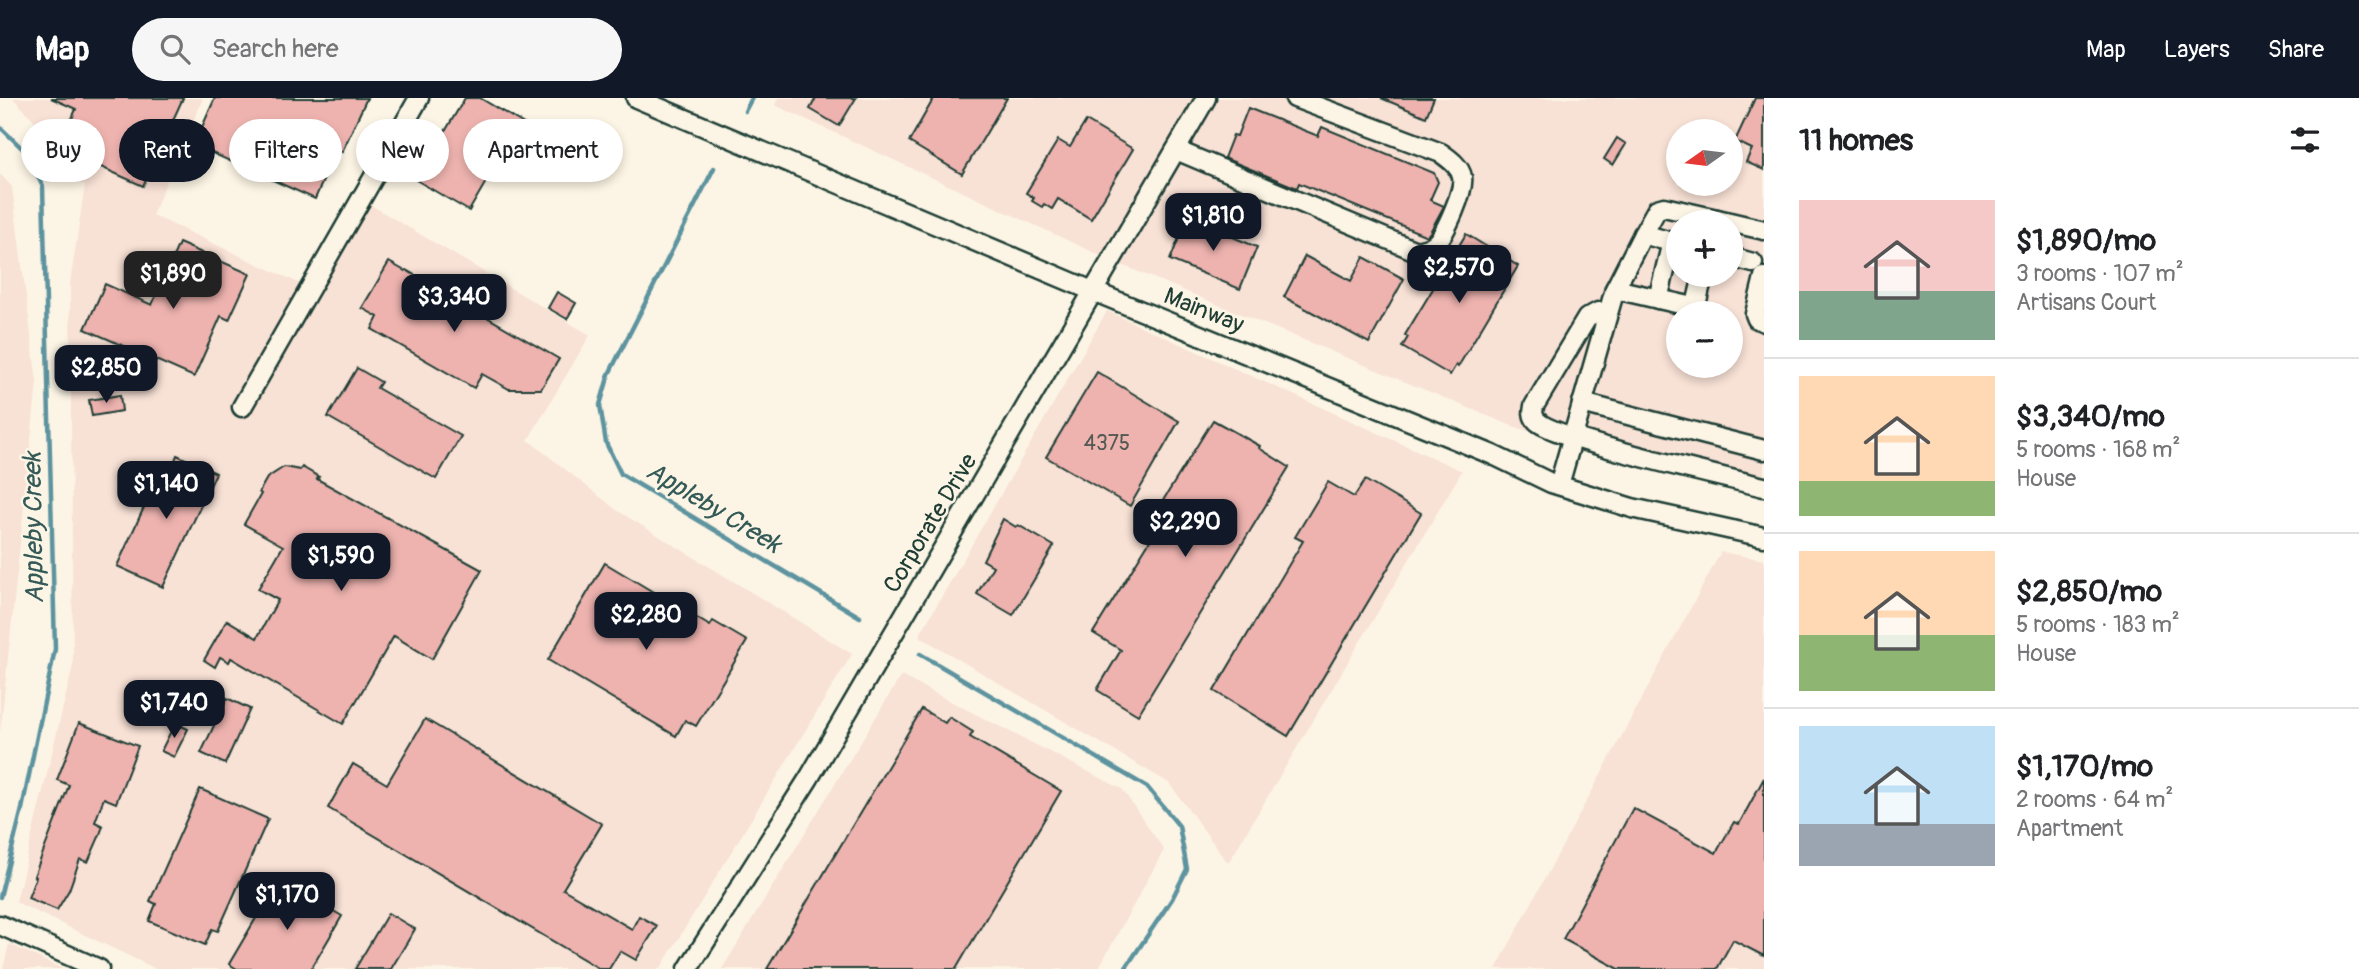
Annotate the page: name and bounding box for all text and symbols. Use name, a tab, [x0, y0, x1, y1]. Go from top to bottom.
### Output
search box	[132, 18, 622, 81]
text: Map	[35, 29, 90, 70]
icon: search	[156, 30, 194, 68]
text: Search here	[212, 33, 339, 65]
text: Map	[2086, 35, 2126, 64]
text: Layers	[2164, 35, 2230, 64]
text: Share	[2268, 35, 2324, 64]
chip: Buy	[21, 119, 105, 182]
chip: Rent	[119, 119, 215, 182]
chip: Filters	[229, 119, 342, 182]
chip: New	[356, 119, 449, 182]
chip: Apartment	[463, 119, 623, 182]
north arrow	[1666, 119, 1743, 196]
map controls	[1666, 119, 1743, 378]
icon: filters	[2286, 121, 2324, 159]
text: 11 homes	[1799, 122, 1913, 159]
pin: $1,810	[1156, 194, 1270, 253]
text: $1,810	[1181, 201, 1245, 230]
button: +	[1666, 210, 1743, 287]
text: $1,890/mo	[2016, 222, 2156, 259]
icon: home	[1855, 228, 1939, 312]
pin: $2,570	[1402, 246, 1516, 305]
pin: $1,890	[116, 252, 230, 311]
text: $2,570	[1423, 253, 1495, 282]
text: $1,890	[140, 259, 206, 288]
text: 3 rooms · 107 m²	[2016, 259, 2184, 288]
pin: $3,340	[397, 274, 511, 334]
street label: Mainway	[1160, 281, 1248, 340]
text: $3,340	[417, 282, 491, 311]
text: Artisans Court	[2016, 288, 2156, 317]
button: −	[1666, 301, 1743, 378]
pin: $2,850	[49, 345, 163, 405]
text: $2,850	[71, 353, 141, 382]
text: $3,340/mo	[2016, 398, 2165, 435]
icon: home	[1855, 404, 1939, 488]
house number: 4375	[1084, 430, 1130, 457]
text: 5 rooms · 168 m²	[2016, 435, 2180, 464]
street label: Corporate Drive	[877, 448, 983, 598]
water label: Appleby Creek	[17, 450, 51, 604]
water label: Appleby Creek	[640, 455, 788, 562]
pin: $1,140	[109, 462, 223, 521]
text: House	[2016, 464, 2076, 493]
text: $1,140	[133, 469, 199, 498]
pin: $2,290	[1128, 500, 1242, 559]
text: $2,290	[1149, 507, 1221, 536]
pin: $1,590	[284, 533, 398, 593]
text: $1,590	[307, 541, 375, 570]
text: $2,850/mo	[2016, 573, 2162, 610]
icon: home	[1855, 579, 1939, 663]
pin: $2,280	[589, 592, 703, 652]
text: $2,280	[610, 600, 682, 629]
text: 5 rooms · 183 m²	[2016, 610, 2180, 639]
text: House	[2016, 639, 2076, 668]
pin: $1,740	[117, 680, 231, 740]
text: $1,740	[140, 688, 208, 717]
text: $1,170/mo	[2016, 748, 2153, 785]
icon: home	[1855, 754, 1939, 838]
text: 2 rooms · 64 m²	[2016, 785, 2173, 814]
text: Apartment	[2016, 814, 2123, 843]
pin: $1,170	[230, 872, 344, 932]
text: $1,170	[255, 880, 319, 909]

